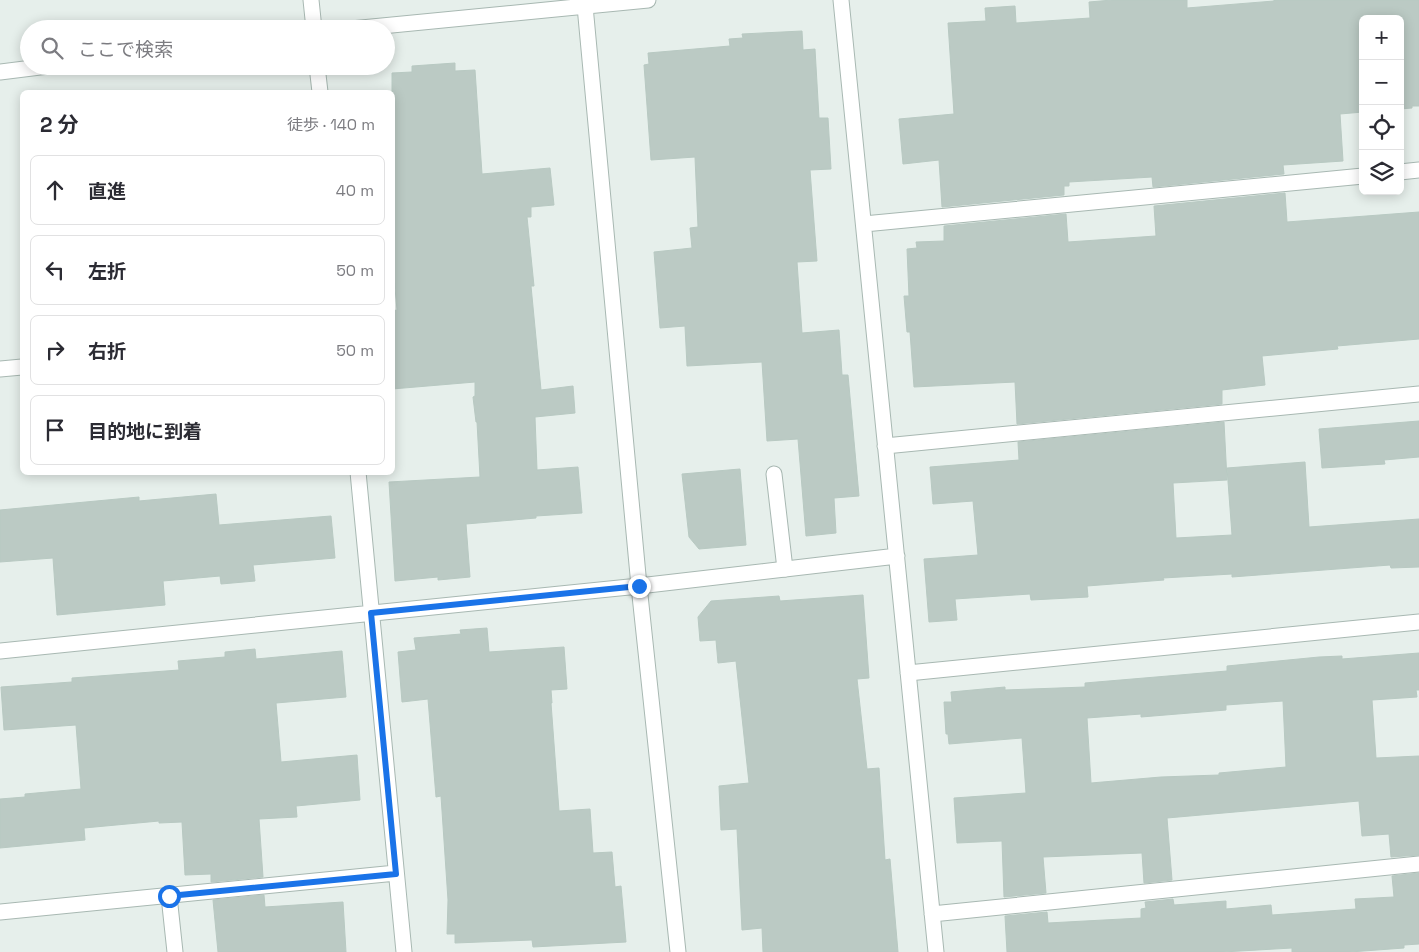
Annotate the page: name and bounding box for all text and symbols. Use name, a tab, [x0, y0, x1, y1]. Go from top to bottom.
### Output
map controls	[1359, 15, 1404, 195]
button: +	[1359, 15, 1404, 60]
search box	[20, 20, 395, 75]
icon: search	[38, 34, 66, 62]
text: ここで検索	[78, 37, 173, 62]
button: −	[1359, 60, 1404, 105]
button: locate	[1359, 105, 1404, 150]
text: 2 分	[40, 111, 79, 138]
text: 徒歩 · 140 m	[287, 114, 375, 135]
button: layers	[1359, 150, 1404, 195]
icon: ahead	[41, 176, 69, 204]
text: 直進	[88, 179, 126, 204]
text: 40 m	[336, 180, 374, 201]
icon: left	[41, 256, 69, 284]
text: 左折	[88, 259, 126, 284]
text: 50 m	[336, 260, 374, 281]
icon: right	[41, 336, 69, 364]
text: 右折	[88, 339, 126, 364]
text: 50 m	[336, 340, 374, 361]
icon: arrive	[41, 416, 69, 444]
text: 目的地に到着	[88, 419, 202, 444]
route end	[628, 575, 651, 598]
route start	[158, 885, 181, 908]

